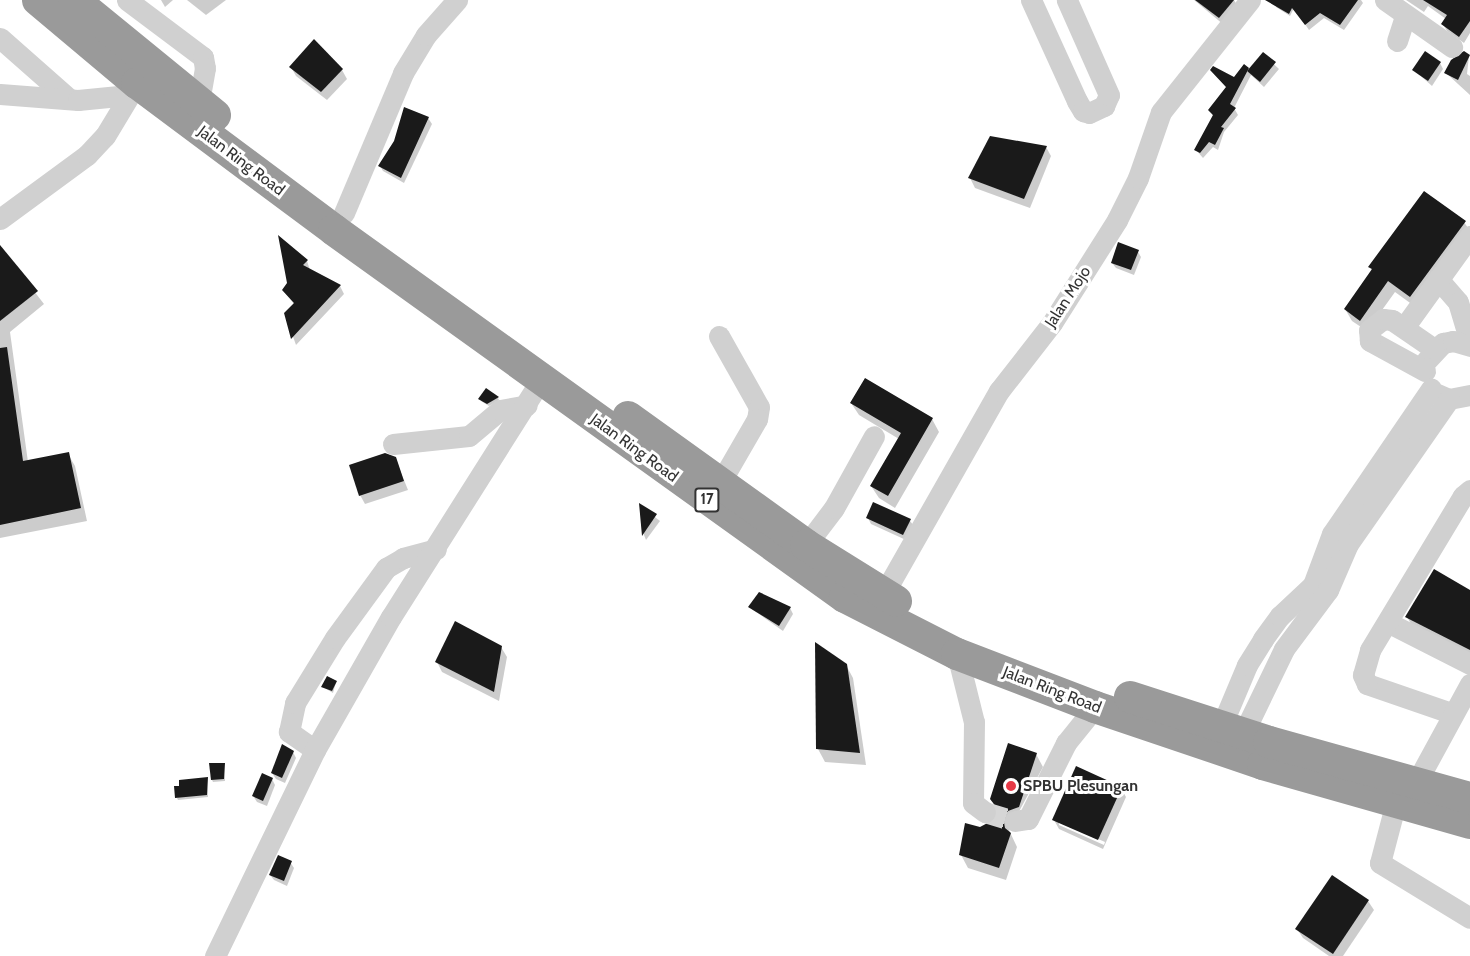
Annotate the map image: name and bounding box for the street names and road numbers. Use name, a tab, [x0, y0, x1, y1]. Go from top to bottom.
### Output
street label: Jalan Ring Road	[194, 122, 288, 200]
street label: Jalan Mojo	[1041, 263, 1095, 331]
street label: Jalan Ring Road	[586, 410, 682, 486]
road number: 17	[694, 488, 720, 512]
street label: Jalan Ring Road	[1000, 662, 1104, 718]

